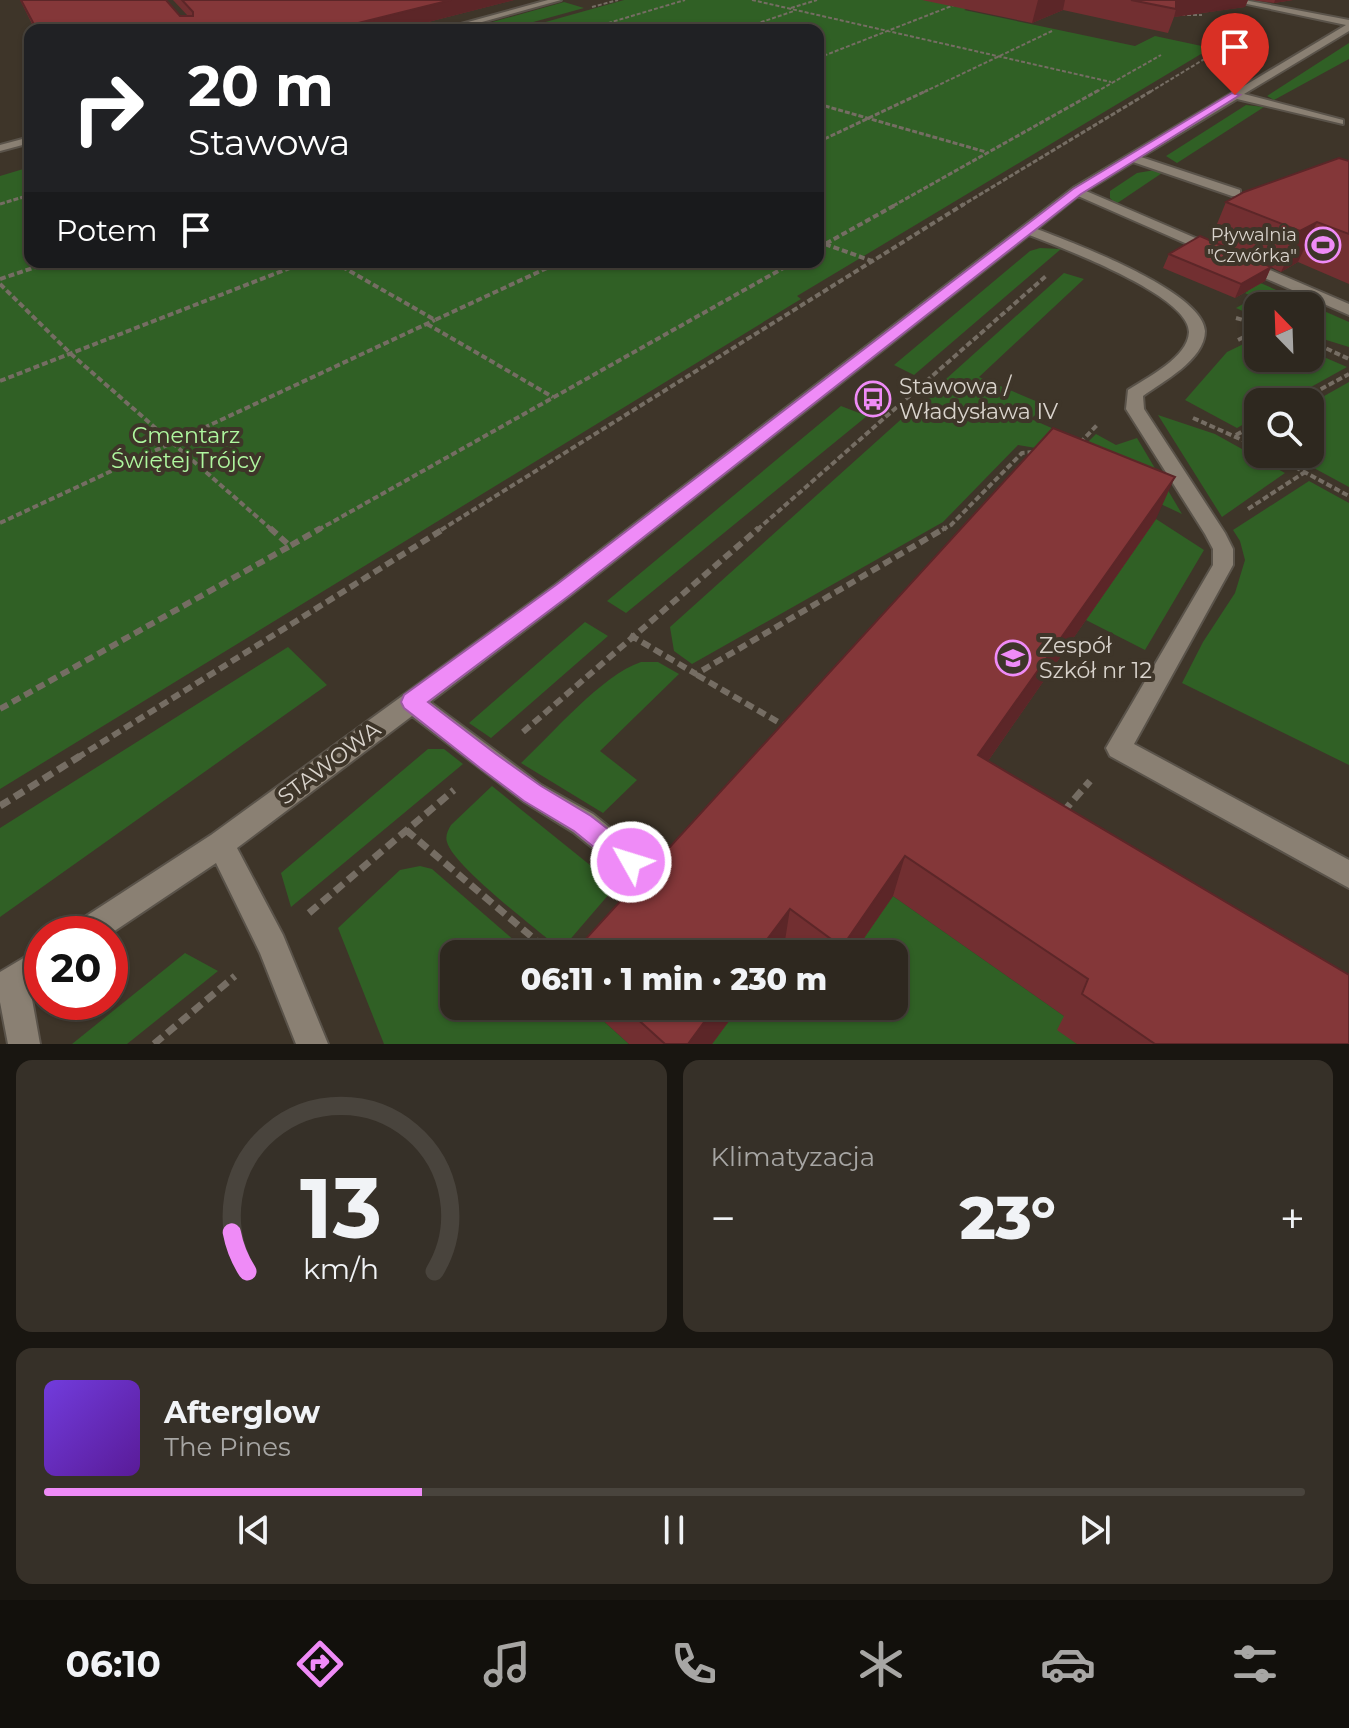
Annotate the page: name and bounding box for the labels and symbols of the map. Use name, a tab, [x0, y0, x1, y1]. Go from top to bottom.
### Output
pin	[1201, 13, 1269, 95]
place label: Pływalnia "Czwórka"	[1207, 224, 1297, 267]
sports icon: Pływalnia "Czwórka"	[1304, 226, 1342, 264]
north arrow	[1244, 292, 1324, 372]
place label: Stawowa / Władysława IV	[899, 373, 1059, 425]
bus stop icon: Stawowa / Władysława IV	[854, 380, 892, 418]
park label: Cmentarz Świętej Trójcy	[111, 422, 261, 474]
place label: Zespół Szkół nr 12	[1039, 632, 1152, 684]
school or university icon: Zespół Szkół nr 12	[994, 639, 1032, 677]
street label: STAWOWA	[272, 716, 386, 810]
position arrow	[589, 820, 673, 904]
speed limit sign: 20	[24, 916, 128, 1020]

